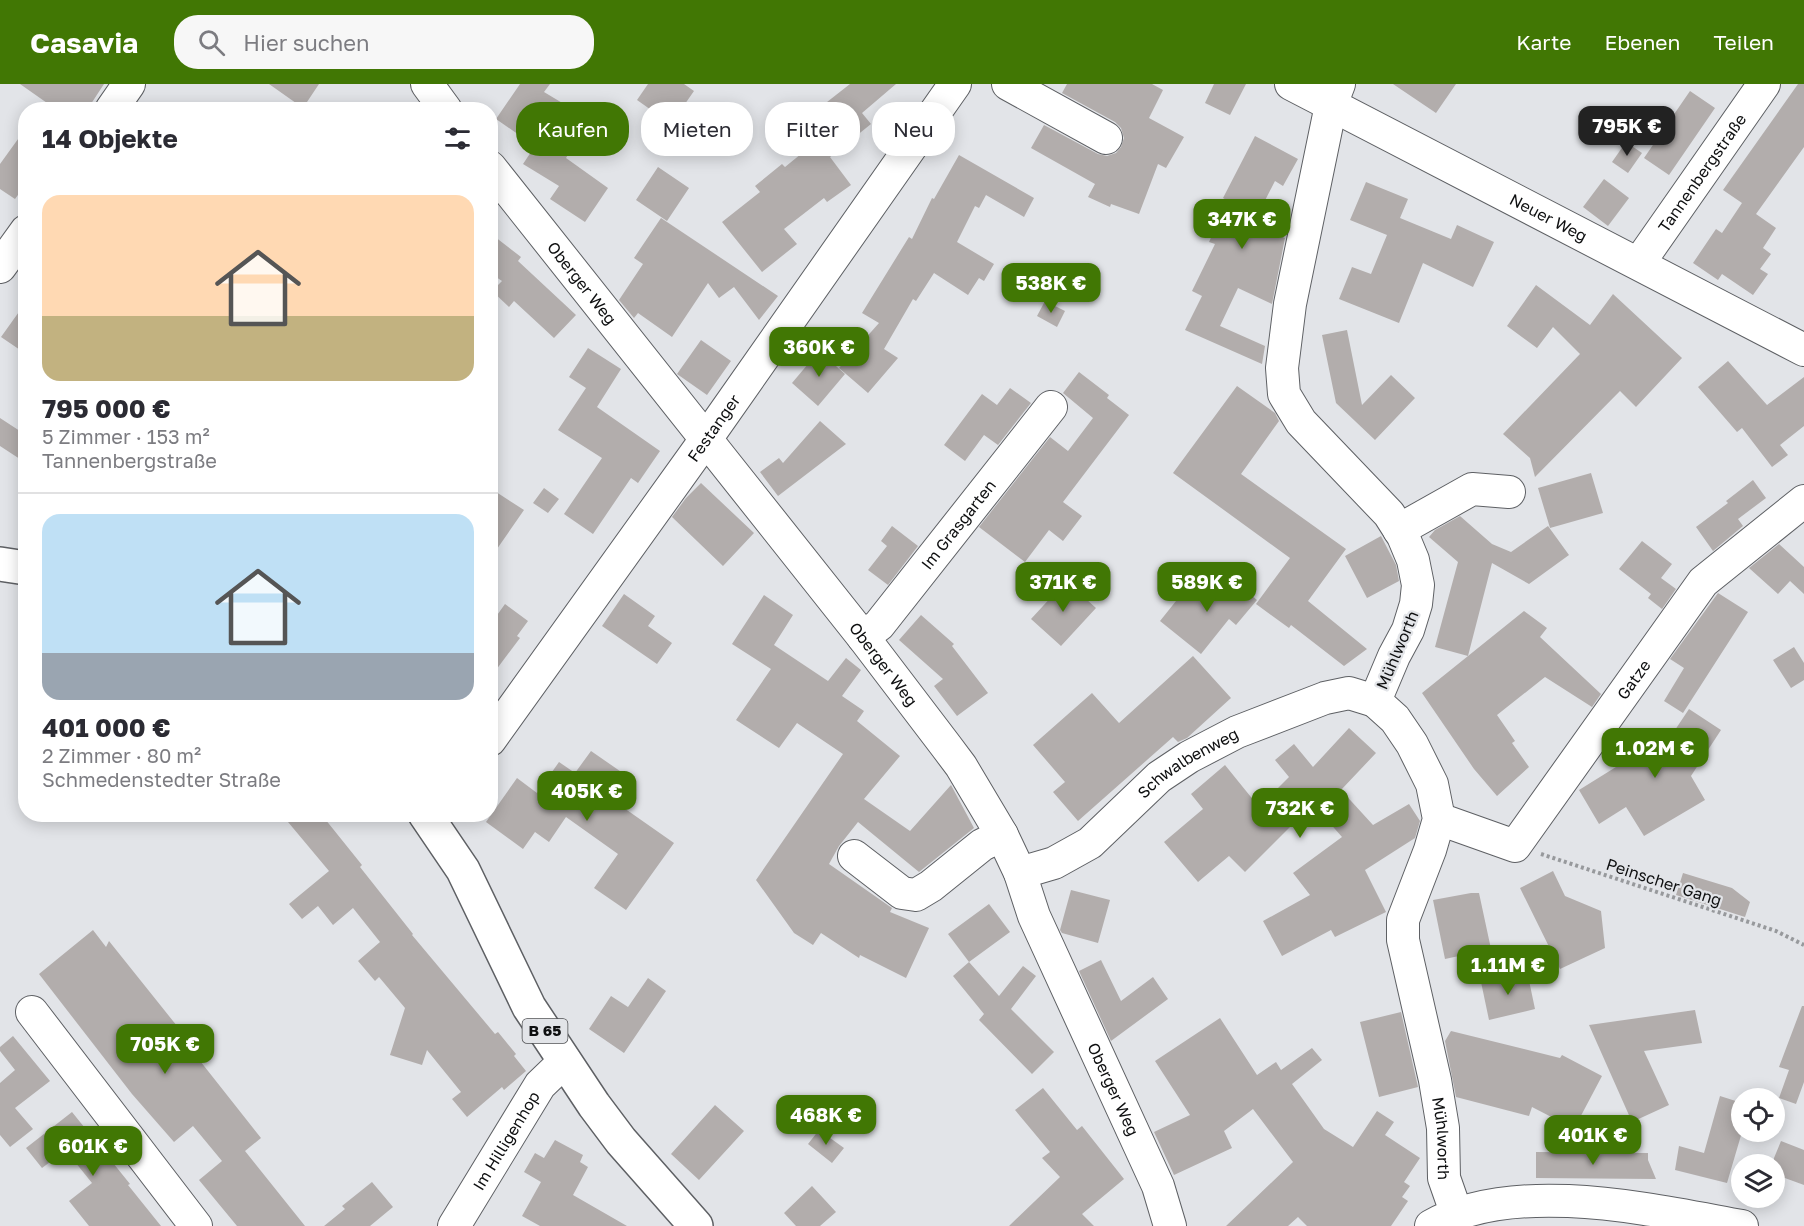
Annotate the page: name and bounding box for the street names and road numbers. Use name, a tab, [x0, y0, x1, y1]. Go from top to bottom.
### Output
street label: Tannenbergstraße	[1654, 110, 1750, 236]
street label: Neuer Weg	[1506, 189, 1591, 246]
street label: Oberger Weg	[543, 237, 621, 328]
street label: Festanger	[683, 390, 744, 465]
street label: Im Grasgarten	[917, 475, 1000, 574]
street label: Mühlworth	[1371, 608, 1423, 692]
street label: Oberger Weg	[845, 618, 922, 710]
street label: Gatze	[1613, 656, 1655, 703]
street label: Schwalbenweg	[1133, 723, 1241, 802]
street label: Peinscher Gang	[1604, 854, 1724, 910]
road number: B 65	[522, 1019, 568, 1043]
street label: Oberger Weg	[1083, 1039, 1144, 1139]
street label: Im Hilligenhop	[468, 1087, 544, 1194]
street label: Mühlworth	[1428, 1095, 1454, 1180]

